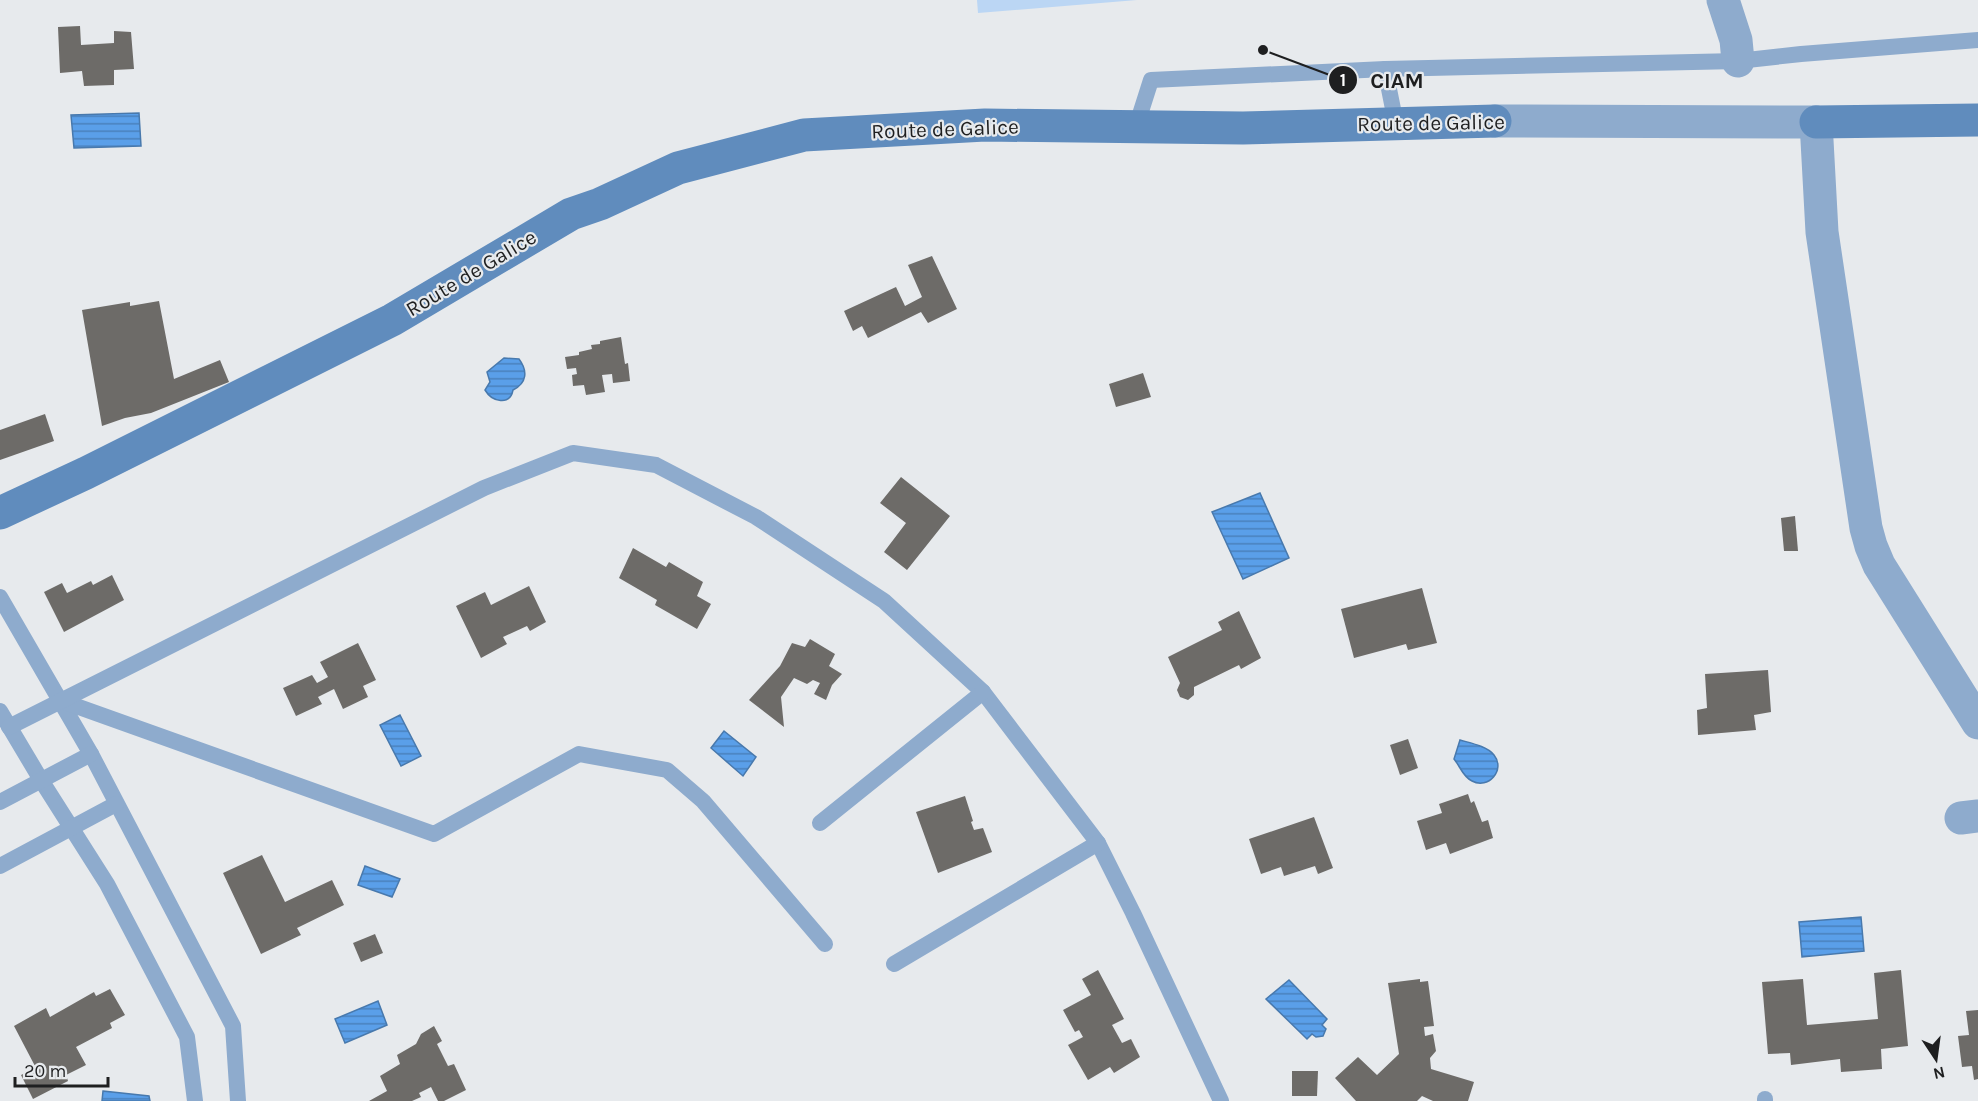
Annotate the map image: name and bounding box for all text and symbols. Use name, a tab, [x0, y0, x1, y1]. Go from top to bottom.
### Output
callout: CIAM	[1328, 60, 1436, 100]
text: CIAM	[1370, 68, 1424, 94]
text: 1	[1340, 69, 1346, 91]
street label: Route de Galice	[1357, 110, 1505, 136]
street label: Route de Galice	[871, 114, 1019, 144]
street label: Route de Galice	[401, 225, 541, 321]
north arrow	[1906, 1029, 1966, 1089]
scale bar	[15, 1050, 108, 1088]
text: 20 m	[24, 1060, 66, 1082]
text: N	[1932, 1063, 1947, 1084]

